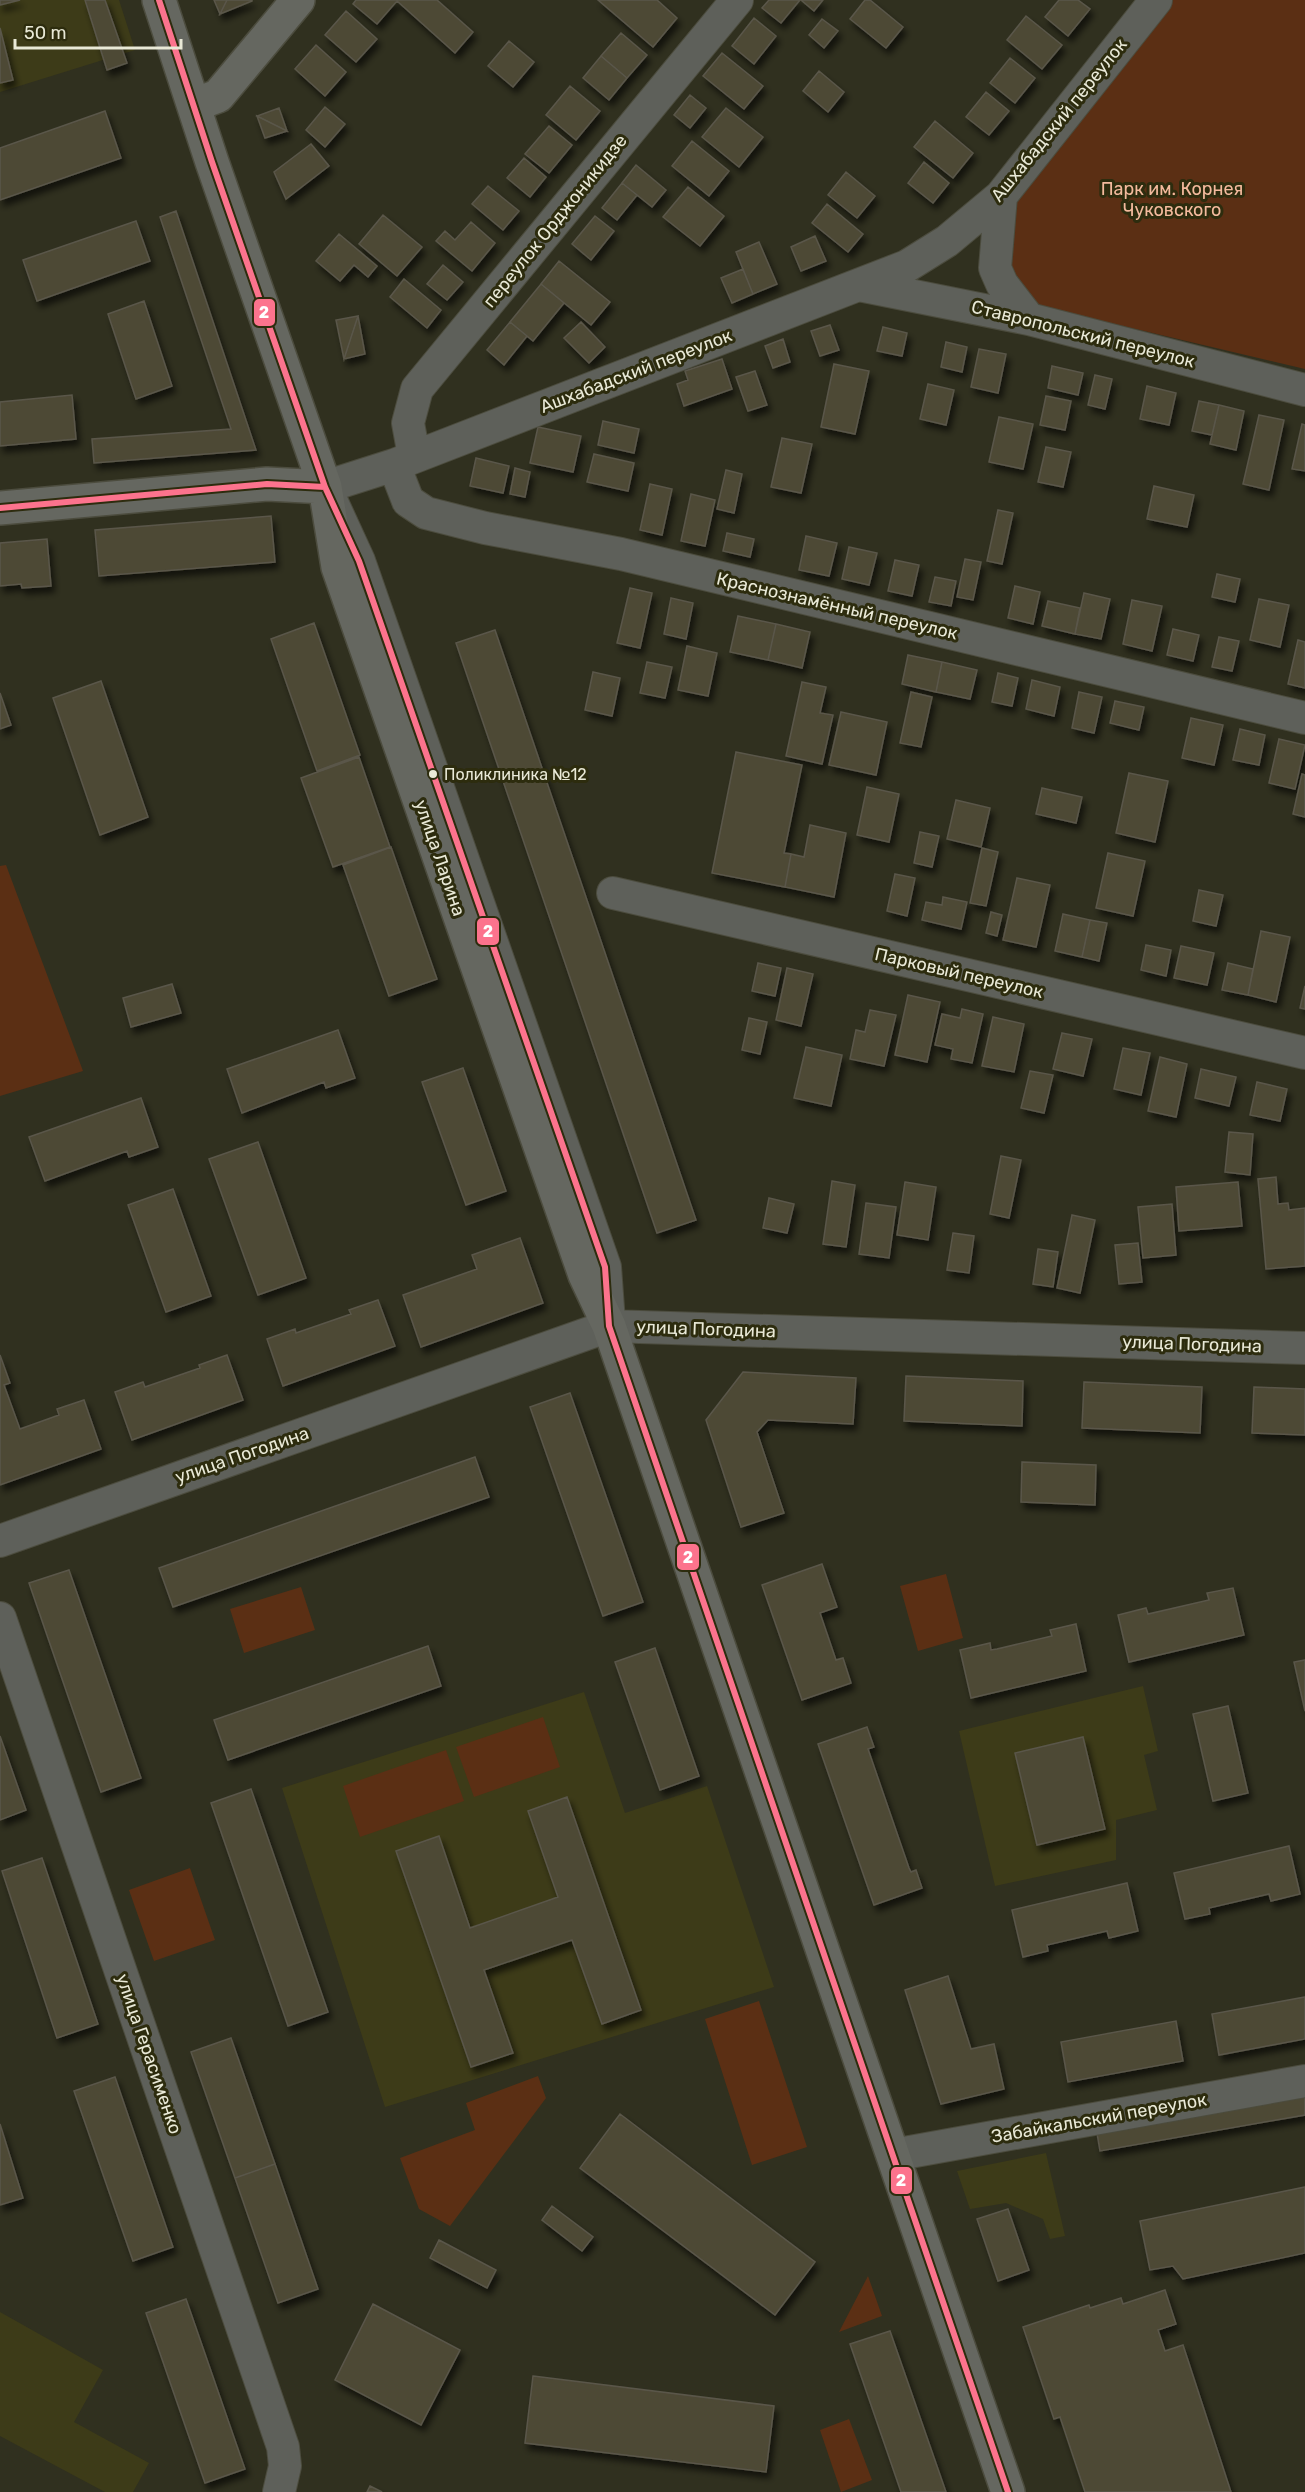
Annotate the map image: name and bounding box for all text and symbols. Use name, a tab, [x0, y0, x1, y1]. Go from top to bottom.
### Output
scale bar	[15, 12, 182, 50]
text: 50 m	[24, 22, 67, 44]
street label: Ашхабадский переулок	[986, 34, 1132, 206]
street label: переулок Орджоникидзе	[478, 130, 632, 312]
park label: Парк им. Корнея Чуковского	[1101, 178, 1243, 221]
street label: Ставропольский переулок	[969, 296, 1197, 373]
line badge: 2	[253, 298, 276, 327]
text: 2	[259, 303, 269, 322]
street label: Ашхабадский переулок	[537, 324, 735, 418]
street label: Краснознамённый переулок	[714, 568, 960, 645]
place label: Поликлиника №12	[444, 765, 587, 784]
marker: Поликлиника №12	[427, 768, 439, 780]
street label: улица Ларина	[410, 797, 470, 919]
line badge: 2	[476, 917, 500, 946]
text: 2	[483, 922, 493, 941]
street label: Парковый переулок	[873, 943, 1046, 1003]
street label: улица Погодина	[636, 1316, 776, 1342]
street label: улица Погодина	[1122, 1331, 1262, 1357]
street label: улица Погодина	[172, 1422, 312, 1488]
line badge: 2	[676, 1543, 700, 1571]
text: 2	[683, 1548, 693, 1567]
street label: улица Герасименко	[111, 1971, 187, 2137]
street label: Забайкальский переулок	[990, 2088, 1209, 2148]
line badge: 2	[890, 2166, 913, 2195]
text: 2	[896, 2171, 906, 2190]

